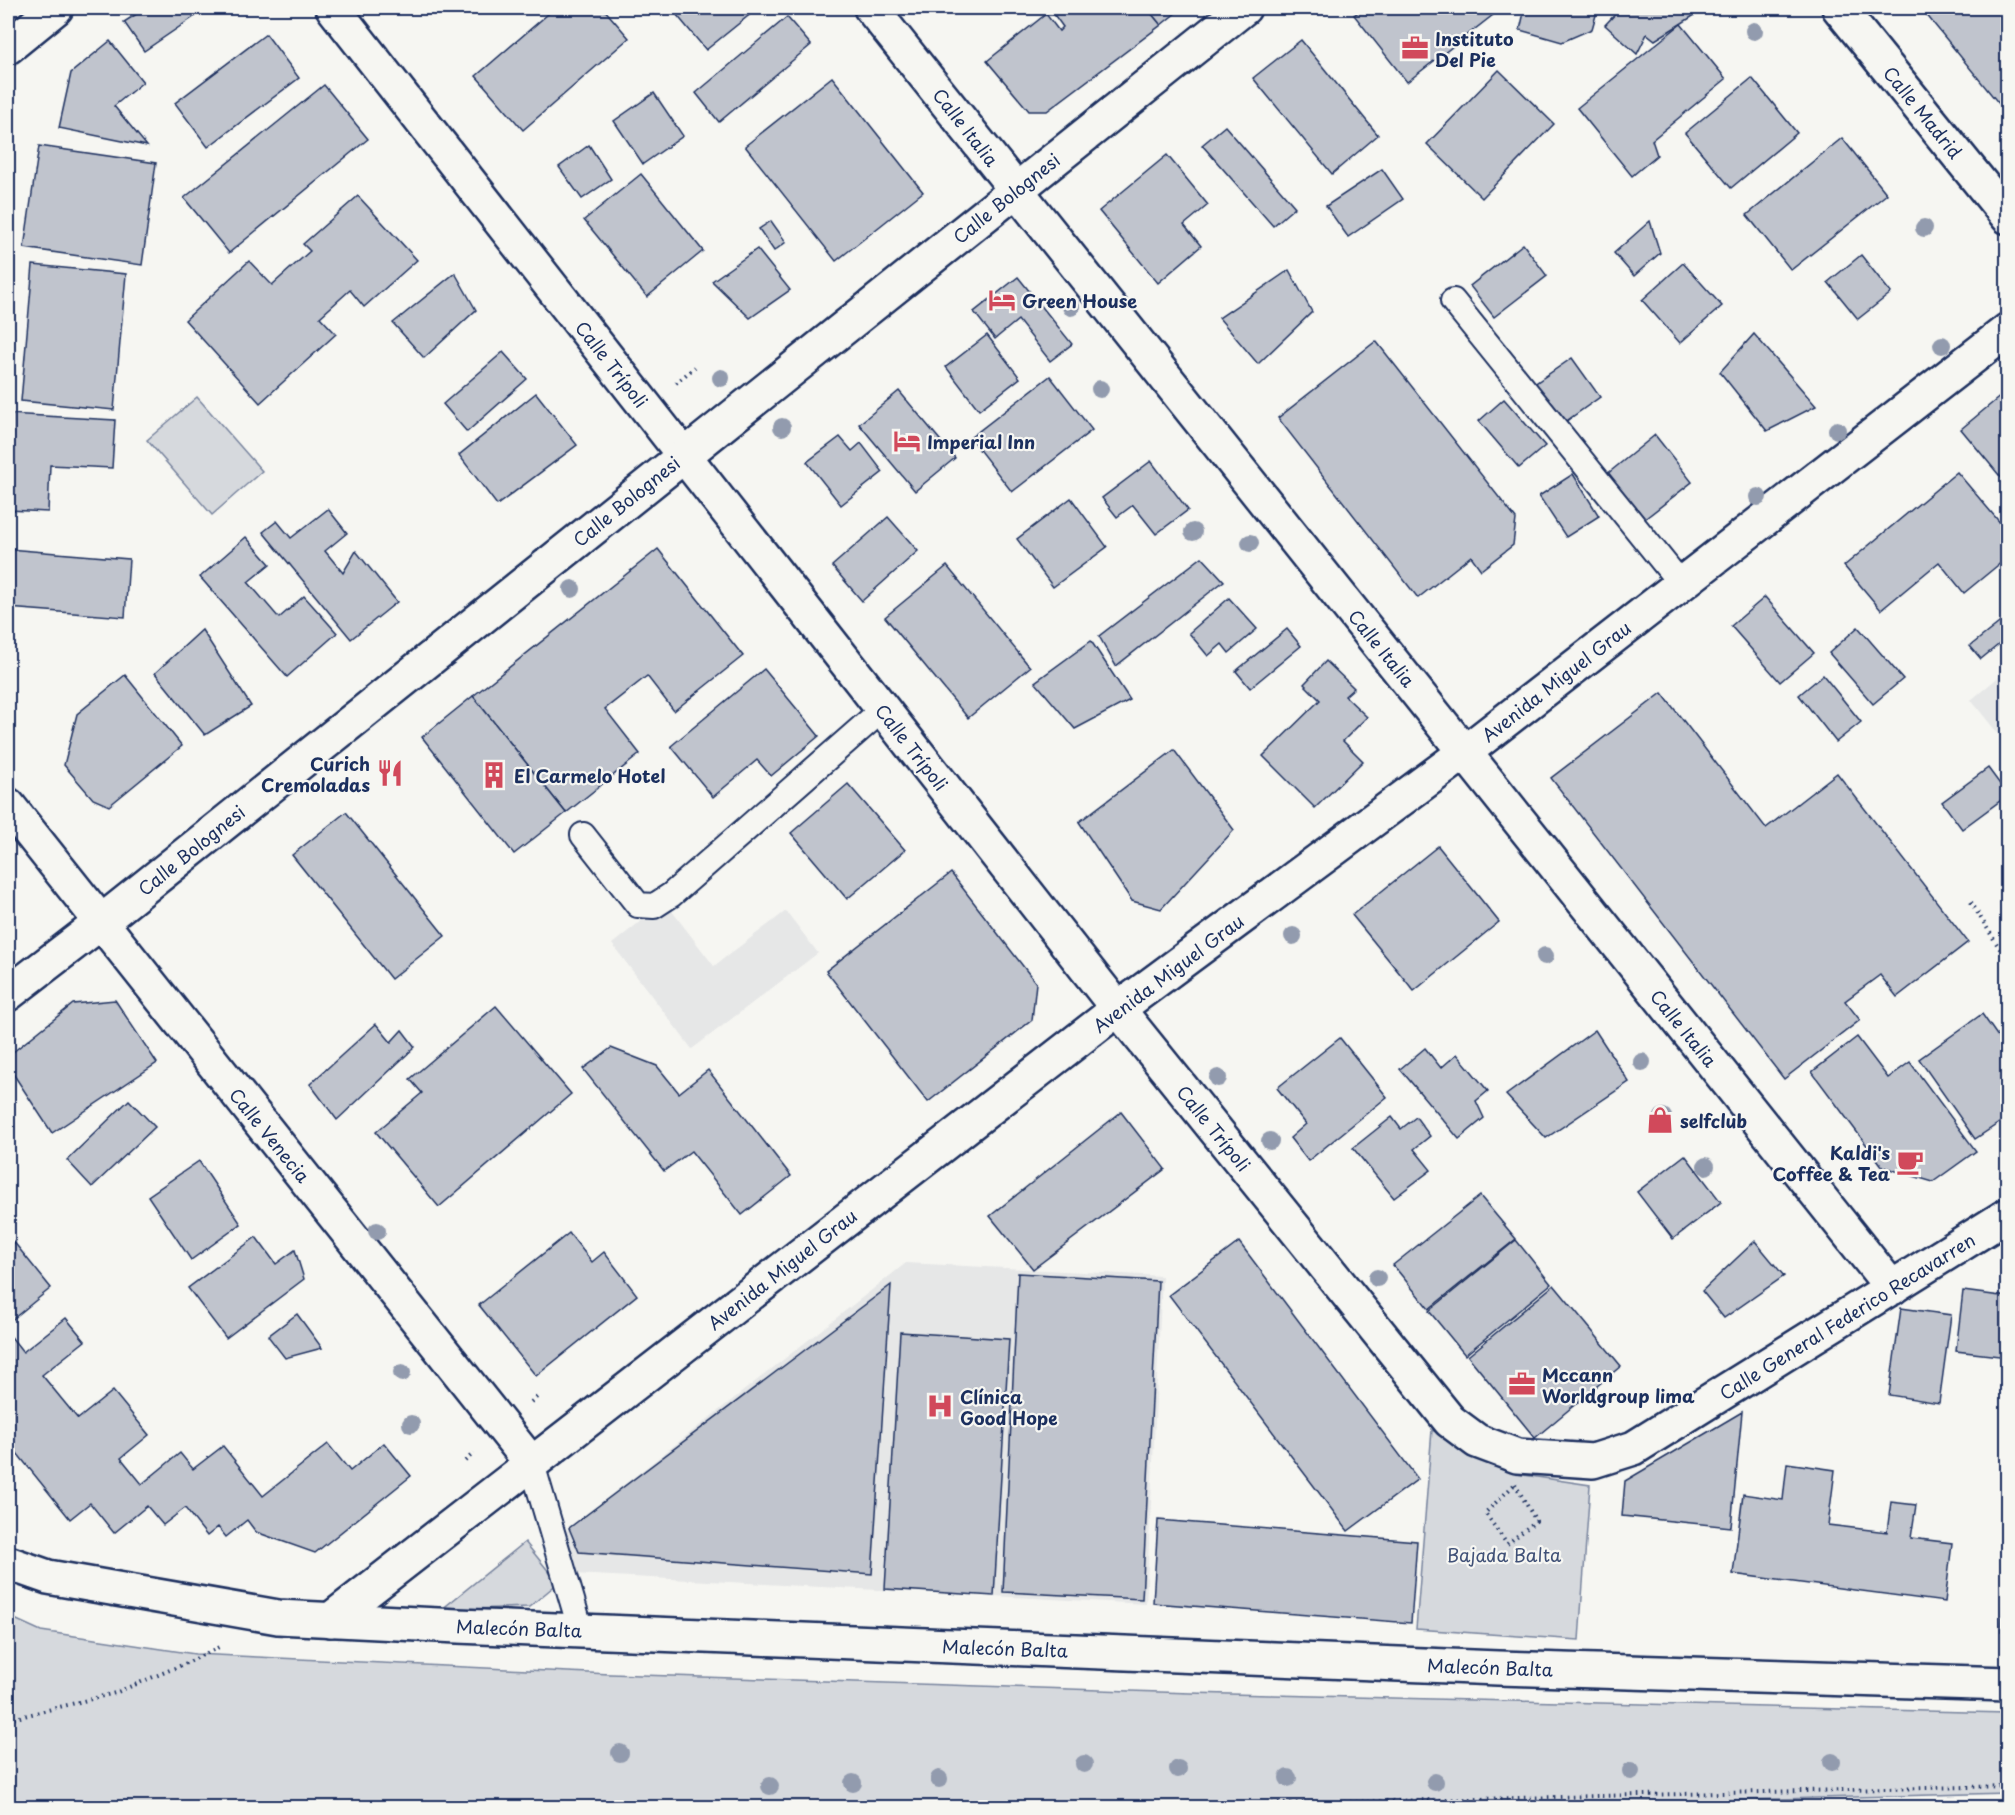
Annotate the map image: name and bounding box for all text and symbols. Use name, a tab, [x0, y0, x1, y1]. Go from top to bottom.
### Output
place label: Instituto Del Pie	[1435, 25, 1514, 73]
office icon: Instituto Del Pie	[1400, 33, 1430, 63]
street label: Calle Madrid	[1877, 60, 1969, 164]
street label: Calle Italia	[927, 82, 1005, 172]
street label: Calle Bolognesi	[947, 146, 1065, 250]
hotel icon: Green House	[987, 285, 1017, 315]
place label: Green House	[1022, 287, 1137, 314]
street label: Calle Trípoli	[569, 315, 655, 413]
hotel icon: Imperial Inn	[892, 426, 922, 456]
place label: Imperial Inn	[927, 428, 1035, 455]
street label: Calle Bolognesi	[567, 449, 685, 553]
street label: Calle Italia	[1342, 603, 1422, 693]
street label: Avenida Miguel Grau	[1476, 614, 1636, 748]
street label: Calle Trípoli	[869, 698, 955, 796]
place label: Curich Cremoladas	[261, 750, 370, 798]
restaurant icon: Curich Cremoladas	[375, 758, 405, 788]
building icon: El Carmelo Hotel	[479, 760, 509, 790]
place label: El Carmelo Hotel	[514, 762, 665, 789]
street label: Calle Bolognesi	[132, 798, 250, 902]
street label: Avenida Miguel Grau	[1087, 907, 1249, 1039]
street label: Calle Italia	[1644, 983, 1724, 1073]
street label: Calle Trípoli	[1171, 1079, 1257, 1177]
street label: Calle Venecia	[223, 1082, 317, 1188]
shop icon: selfclub	[1645, 1105, 1675, 1135]
place label: selfclub	[1680, 1107, 1747, 1134]
place label: Kaldi's Coffee & Tea	[1773, 1139, 1890, 1187]
cafe icon: Kaldi's Coffee & Tea	[1895, 1147, 1925, 1177]
street label: Avenida Miguel Grau	[702, 1202, 862, 1336]
street label: Calle General Federico Recavarren	[1714, 1226, 1980, 1406]
place label: Mccann Worldgroup lima	[1542, 1361, 1695, 1409]
office icon: Mccann Worldgroup lima	[1507, 1369, 1537, 1399]
place label: Clínica Good Hope	[960, 1383, 1058, 1431]
hospital icon: Clínica Good Hope	[925, 1391, 955, 1421]
park label: Bajada Balta	[1447, 1541, 1562, 1568]
street label: Malecón Balta	[456, 1612, 583, 1644]
street label: Malecón Balta	[942, 1632, 1069, 1664]
street label: Malecón Balta	[1427, 1651, 1554, 1683]

